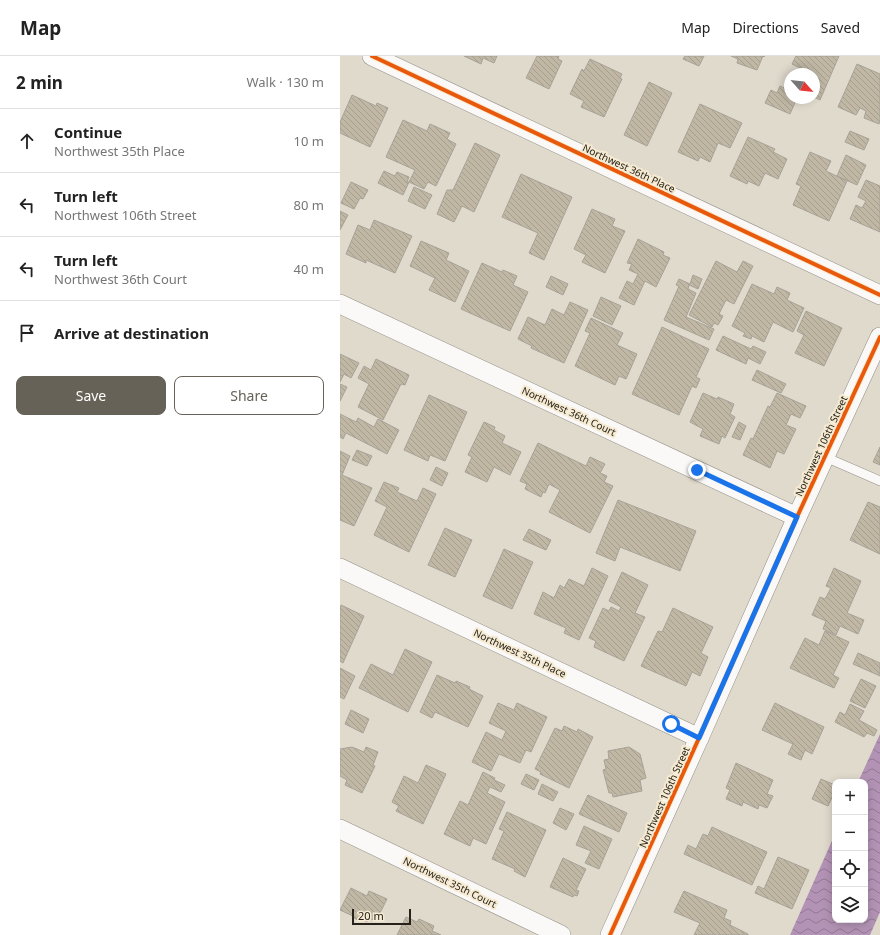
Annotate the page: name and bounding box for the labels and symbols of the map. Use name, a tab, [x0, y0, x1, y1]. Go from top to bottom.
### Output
north arrow	[784, 68, 820, 104]
street label: Northwest 36th Place	[580, 140, 678, 196]
street label: Northwest 36th Court	[520, 383, 619, 439]
street label: Northwest 106th Street	[792, 393, 851, 499]
route end	[688, 461, 706, 479]
street label: Northwest 35th Place	[471, 625, 569, 681]
route start	[662, 715, 680, 733]
street label: Northwest 106th Street	[635, 744, 693, 850]
street label: Northwest 35th Court	[401, 853, 499, 911]
scale bar	[352, 907, 411, 926]

